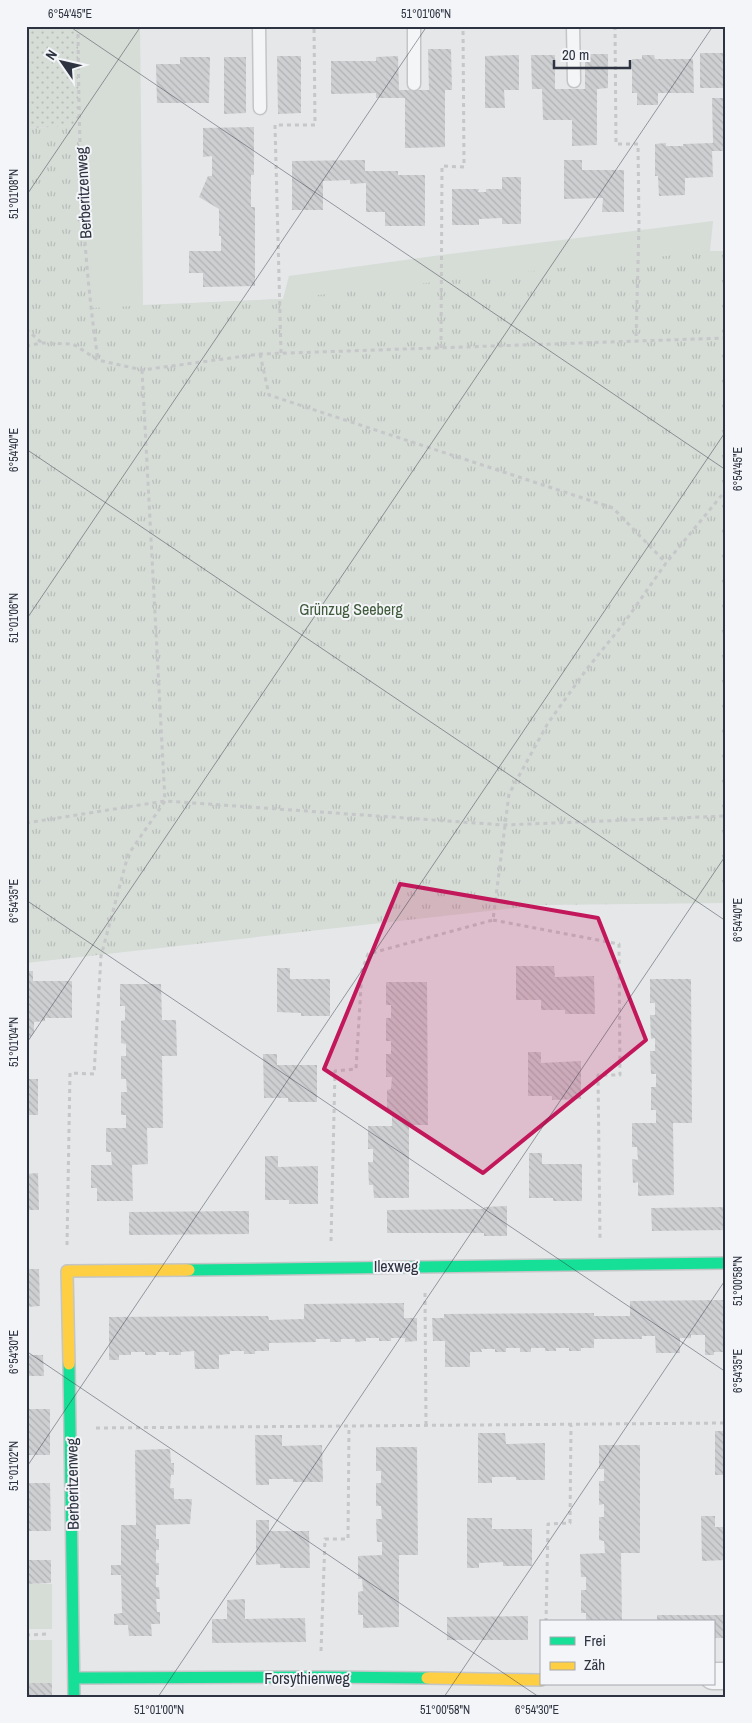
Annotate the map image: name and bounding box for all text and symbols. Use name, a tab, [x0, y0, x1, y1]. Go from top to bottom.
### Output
text: 6°54'45"E	[48, 6, 92, 22]
text: 51°01'06"N	[401, 6, 451, 22]
north arrow	[38, 38, 88, 88]
scale bar	[554, 38, 631, 70]
text: 20 m	[562, 44, 589, 65]
text: N	[41, 46, 61, 63]
street label: Berberitzenweg	[70, 146, 96, 239]
text: 51°01'08"N	[6, 169, 22, 219]
text: 6°54'40"E	[6, 428, 22, 472]
text: 6°54'45"E	[730, 447, 746, 491]
text: 51°01'06"N	[6, 593, 22, 643]
park label: Grünzug Seeberg	[299, 598, 403, 620]
text: 6°54'35"E	[6, 879, 22, 923]
text: 6°54'40"E	[730, 898, 746, 942]
text: 51°01'04"N	[6, 1017, 22, 1067]
street label: Ilexweg	[374, 1255, 419, 1277]
text: 51°00'58"N	[730, 1256, 746, 1306]
text: 6°54'30"E	[6, 1330, 22, 1374]
text: 6°54'35"E	[730, 1349, 746, 1393]
street label: Berberitzenweg	[60, 1437, 84, 1530]
text: 51°01'02"N	[6, 1441, 22, 1491]
legend	[540, 1620, 714, 1686]
text: Frei	[584, 1630, 606, 1651]
text: Zäh	[584, 1654, 605, 1675]
street label: Forsythienweg	[264, 1667, 350, 1689]
text: 51°01'00"N	[134, 1702, 184, 1718]
text: 51°00'58"N	[420, 1702, 470, 1718]
text: 6°54'30"E	[515, 1702, 559, 1718]

